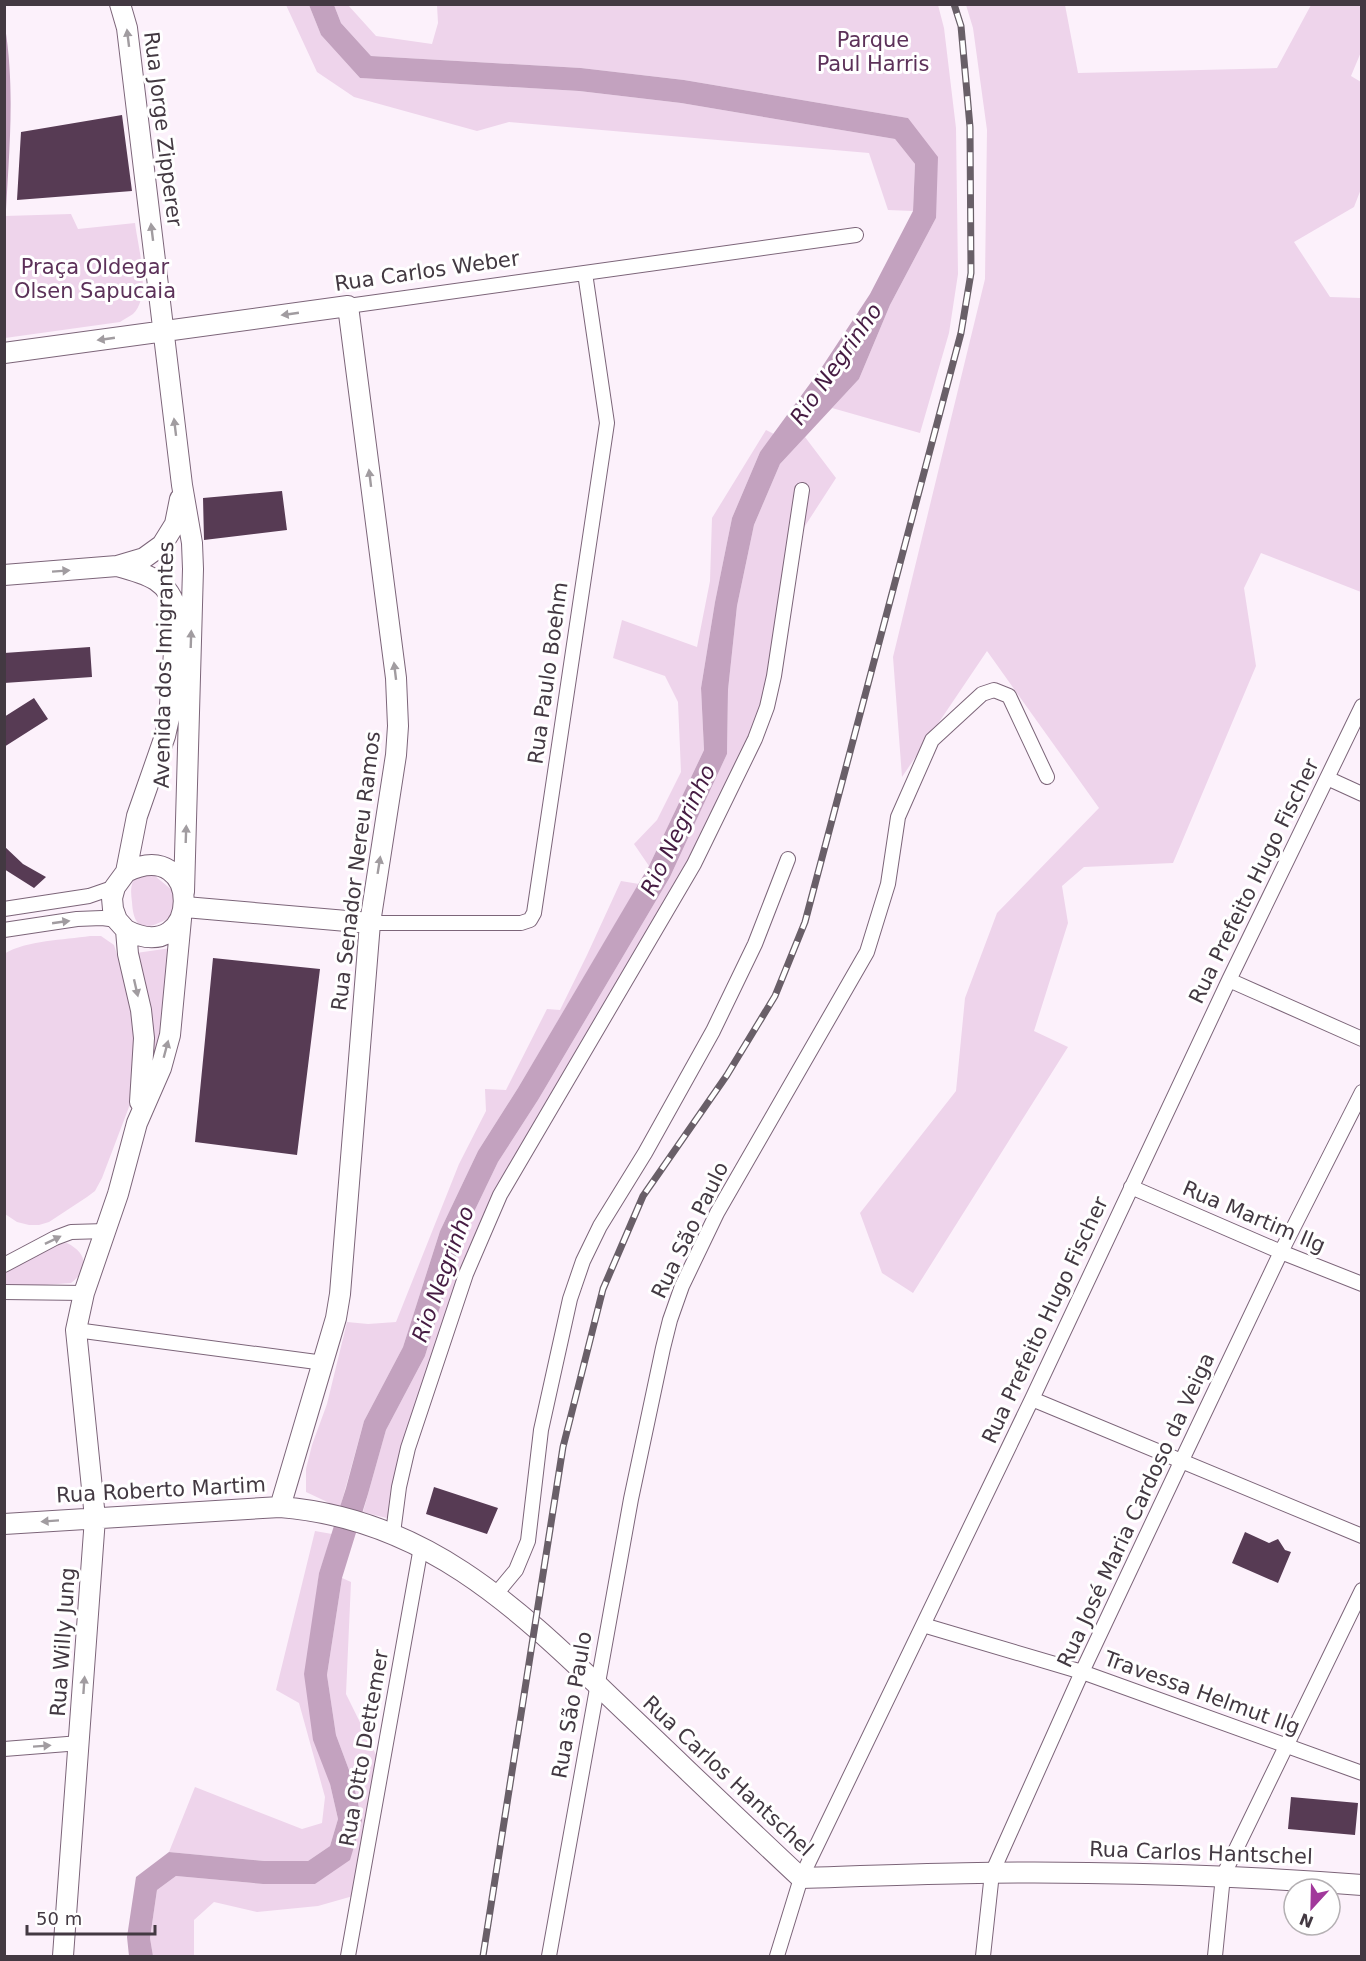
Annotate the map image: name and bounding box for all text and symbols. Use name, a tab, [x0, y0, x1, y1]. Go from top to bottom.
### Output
one-way arrow	[124, 28, 133, 47]
park label: Parque Paul Harris	[817, 28, 929, 76]
street label: Rua Jorge Zipperer	[139, 30, 187, 228]
one-way arrow	[147, 222, 157, 241]
street label: Rua Carlos Weber	[333, 246, 521, 296]
park label: Praça Oldegar Olsen Sapucaia	[14, 255, 176, 303]
water label: Rio Negrinho	[785, 299, 887, 429]
one-way arrow	[280, 309, 299, 319]
one-way arrow	[96, 335, 115, 344]
one-way arrow	[170, 417, 180, 436]
one-way arrow	[366, 468, 375, 487]
street label: Avenida dos Imigrantes	[150, 541, 178, 789]
one-way arrow	[52, 566, 71, 576]
street label: Rua Paulo Boehm	[523, 580, 573, 766]
one-way arrow	[187, 630, 196, 649]
one-way arrow	[390, 662, 400, 681]
street label: Rua Senador Nereu Ramos	[327, 730, 385, 1012]
street label: Rua Prefeito Hugo Fischer	[1184, 754, 1324, 1007]
water label: Rio Negrinho	[636, 761, 720, 899]
one-way arrow	[181, 825, 191, 844]
one-way arrow	[374, 855, 383, 874]
one-way arrow	[51, 917, 70, 926]
one-way arrow	[131, 979, 141, 997]
one-way arrow	[162, 1040, 171, 1058]
street label: Rua São Paulo	[647, 1158, 733, 1302]
street label: Rua Martim Ilg	[1179, 1176, 1329, 1258]
street label: Rua Prefeito Hugo Fischer	[977, 1192, 1113, 1447]
water label: Rio Negrinho	[407, 1203, 479, 1345]
one-way arrow	[44, 1235, 62, 1245]
street label: Rua José Maria Cardoso da Veiga	[1052, 1349, 1220, 1671]
street label: Rua Roberto Martim	[56, 1473, 266, 1507]
one-way arrow	[40, 1516, 59, 1526]
street label: Rua Willy Jung	[46, 1567, 80, 1717]
street label: Rua São Paulo	[547, 1630, 597, 1780]
street label: Travessa Helmut Ilg	[1100, 1646, 1303, 1740]
street label: Rua Otto Dettemer	[335, 1647, 393, 1848]
one-way arrow	[79, 1675, 88, 1694]
street label: Rua Carlos Hantschel	[638, 1691, 818, 1861]
one-way arrow	[33, 1741, 52, 1751]
street label: Rua Carlos Hantschel	[1089, 1837, 1313, 1869]
north arrow	[1282, 1877, 1342, 1937]
scale bar	[27, 1898, 154, 1936]
text: 50 m	[36, 1908, 82, 1929]
text: N	[1297, 1909, 1316, 1932]

